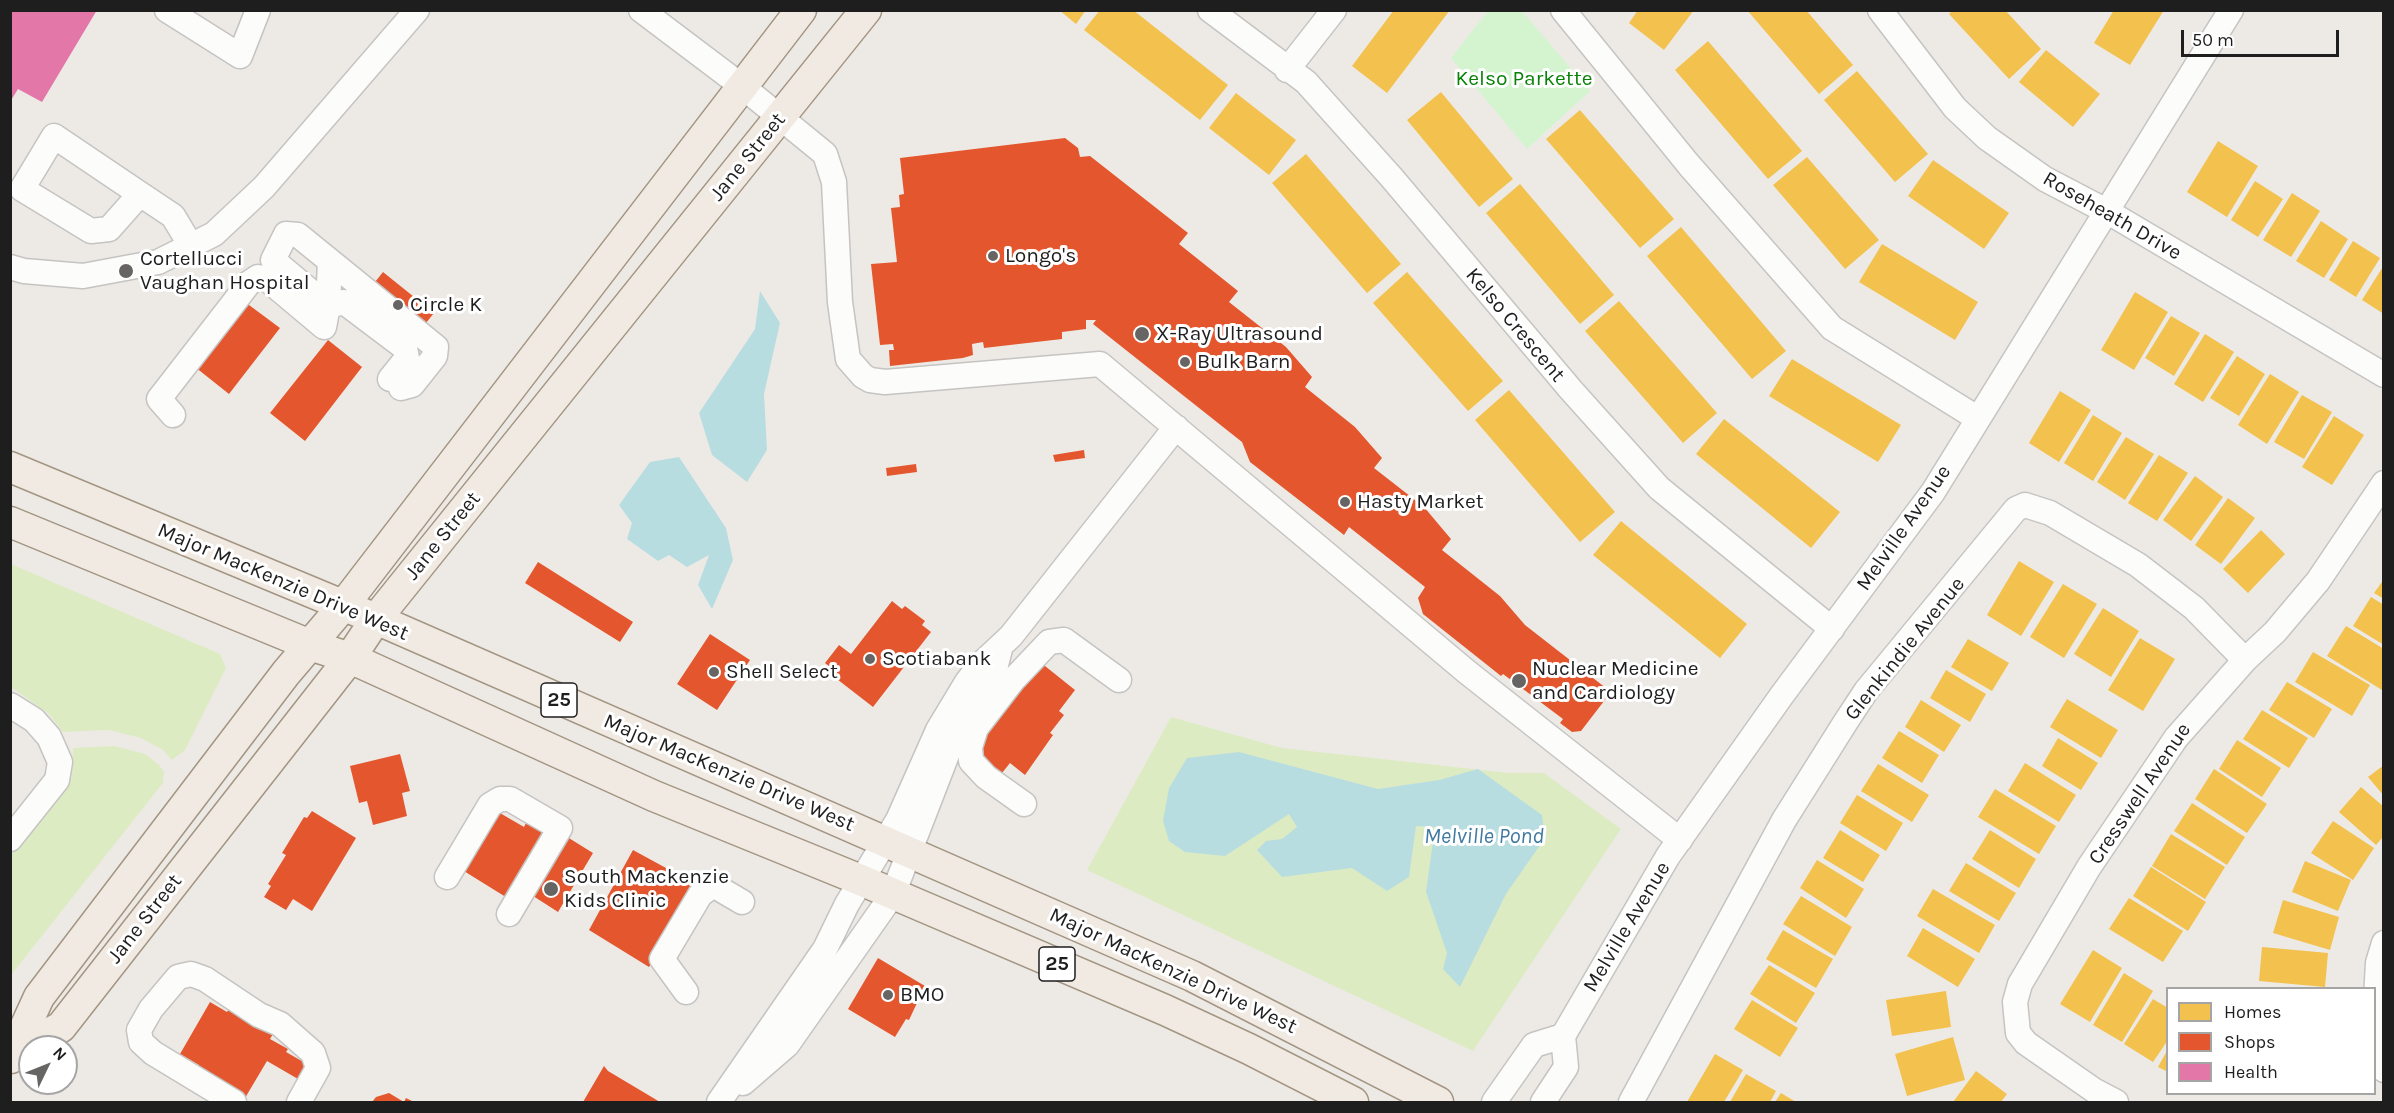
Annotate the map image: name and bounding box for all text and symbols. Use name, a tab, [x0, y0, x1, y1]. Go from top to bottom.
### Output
scale bar	[2184, 18, 2342, 56]
text: 50 m	[2192, 29, 2234, 51]
park label: Kelso Parkette	[1456, 66, 1592, 92]
street label: Jane Street	[705, 108, 791, 206]
street label: Roseheath Drive	[2038, 166, 2186, 266]
place label: Longo's	[1005, 243, 1076, 269]
place label: Cortellucci Vaughan Hospital	[140, 246, 310, 296]
marker: Longo's	[986, 249, 1000, 263]
marker: Cortellucci Vaughan Hospital	[117, 262, 135, 280]
street label: Kelso Crescent	[1460, 263, 1570, 387]
place label: Circle K	[410, 292, 482, 318]
marker: Circle K	[391, 298, 405, 312]
place label: X-Ray Ultrasound	[1156, 321, 1323, 347]
marker: X-Ray Ultrasound	[1133, 325, 1151, 343]
place label: Bulk Barn	[1197, 349, 1290, 375]
marker: Bulk Barn	[1178, 355, 1192, 369]
street label: Melville Avenue	[1851, 460, 1957, 596]
street label: Jane Street	[400, 487, 486, 585]
place label: Hasty Market	[1357, 489, 1484, 515]
marker: Hasty Market	[1338, 495, 1352, 509]
street label: Major MacKenzie Drive West	[154, 518, 412, 646]
street label: Glenkindie Avenue	[1839, 572, 1971, 726]
place label: Scotiabank	[882, 646, 991, 672]
marker: Scotiabank	[863, 652, 877, 666]
place label: Nuclear Medicine and Cardiology	[1532, 656, 1699, 706]
place label: Shell Select	[726, 659, 838, 685]
marker: Shell Select	[707, 665, 721, 679]
marker: Nuclear Medicine and Cardiology	[1510, 672, 1528, 690]
road number: 25	[541, 683, 577, 717]
street label: Major MacKenzie Drive West	[600, 709, 858, 837]
street label: Cresswell Avenue	[2083, 718, 2197, 870]
water label: Melville Pond	[1424, 824, 1544, 850]
street label: Melville Avenue	[1578, 857, 1676, 997]
place label: South Mackenzie Kids Clinic	[564, 864, 729, 914]
street label: Jane Street	[102, 869, 188, 969]
marker: South Mackenzie Kids Clinic	[542, 880, 560, 898]
street label: Major MacKenzie Drive West	[1045, 902, 1301, 1040]
road number: 25	[1039, 947, 1075, 981]
place label: BMO	[900, 982, 944, 1008]
legend	[2166, 987, 2376, 1095]
marker: BMO	[881, 988, 895, 1002]
text: Homes	[2224, 1001, 2281, 1023]
text: Shops	[2224, 1031, 2276, 1053]
north arrow	[18, 1035, 78, 1095]
text: N	[49, 1043, 71, 1064]
text: Health	[2224, 1061, 2278, 1083]

